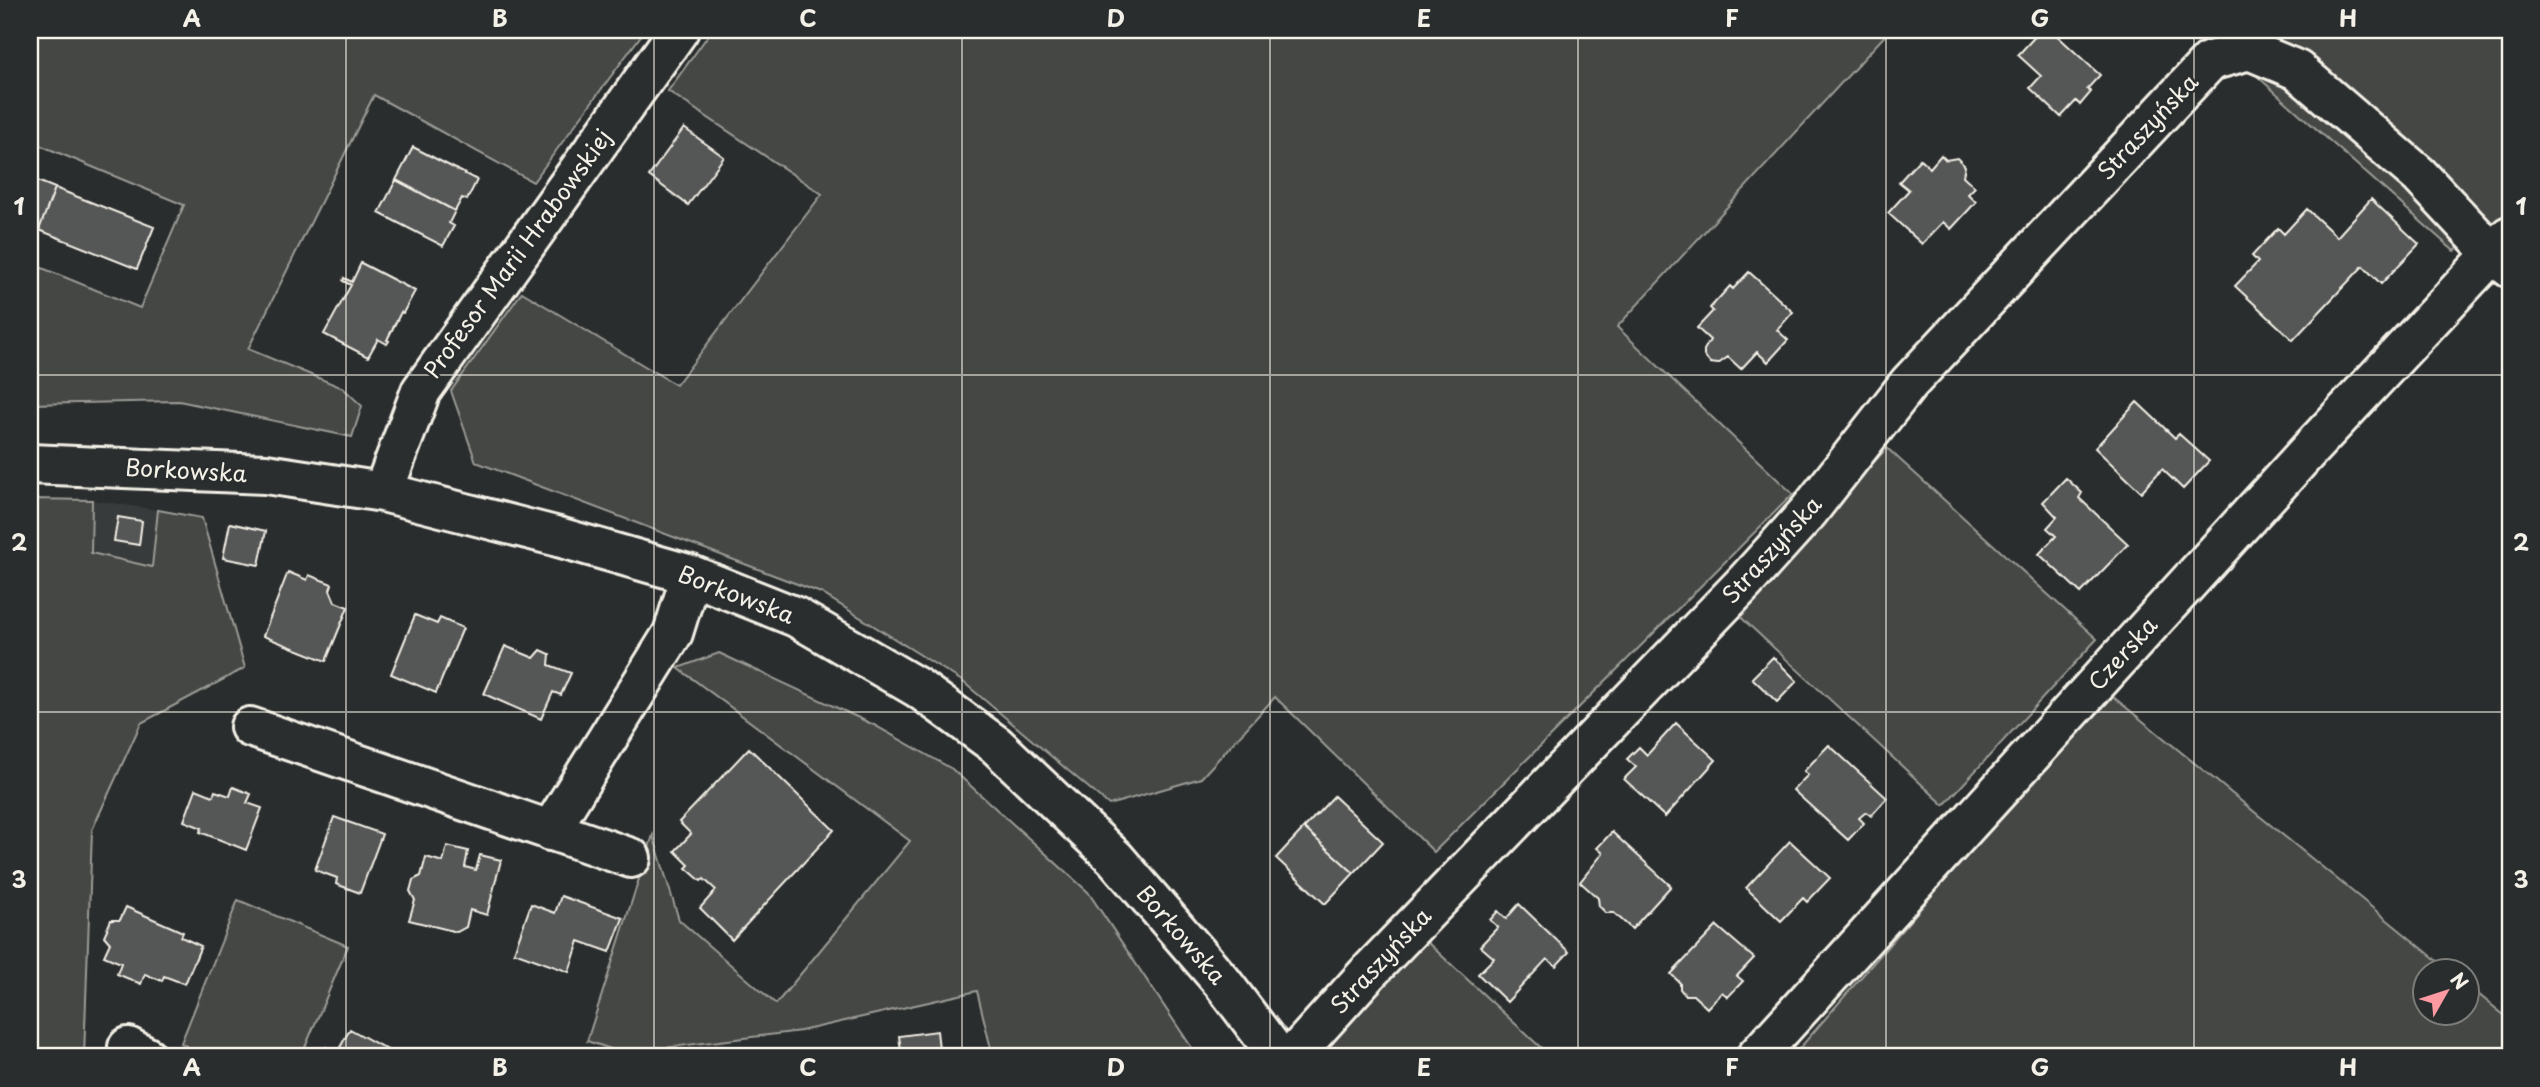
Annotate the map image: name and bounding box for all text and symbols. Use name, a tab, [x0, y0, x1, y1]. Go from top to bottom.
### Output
text: A	[183, 0, 201, 35]
text: B	[492, 0, 508, 35]
text: C	[799, 0, 817, 35]
text: D	[1107, 0, 1125, 35]
text: E	[1417, 0, 1431, 35]
text: F	[1725, 0, 1739, 35]
text: G	[2031, 0, 2049, 35]
text: H	[2339, 0, 2357, 35]
street label: Straszyńska	[2088, 64, 2206, 187]
street label: Profesor Marii Hrabowskiej	[414, 121, 619, 385]
text: 1	[14, 188, 25, 223]
text: 1	[2516, 188, 2527, 223]
street label: Borkowska	[124, 449, 249, 490]
street label: Straszyńska	[1713, 487, 1829, 611]
text: 2	[11, 524, 27, 559]
text: 2	[2513, 524, 2529, 559]
street label: Borkowska	[673, 555, 800, 632]
street label: Czerska	[2079, 608, 2165, 698]
text: 3	[11, 861, 27, 896]
text: 3	[2513, 861, 2529, 896]
street label: Borkowska	[1129, 877, 1236, 992]
street label: Straszyńska	[1321, 898, 1439, 1021]
north arrow	[2410, 958, 2480, 1028]
text: N	[2444, 966, 2476, 995]
text: A	[183, 1049, 201, 1084]
text: B	[492, 1049, 508, 1084]
text: C	[799, 1049, 817, 1084]
text: D	[1107, 1049, 1125, 1084]
text: E	[1417, 1049, 1431, 1084]
text: F	[1725, 1049, 1739, 1084]
text: G	[2031, 1049, 2049, 1084]
text: H	[2339, 1049, 2357, 1084]

